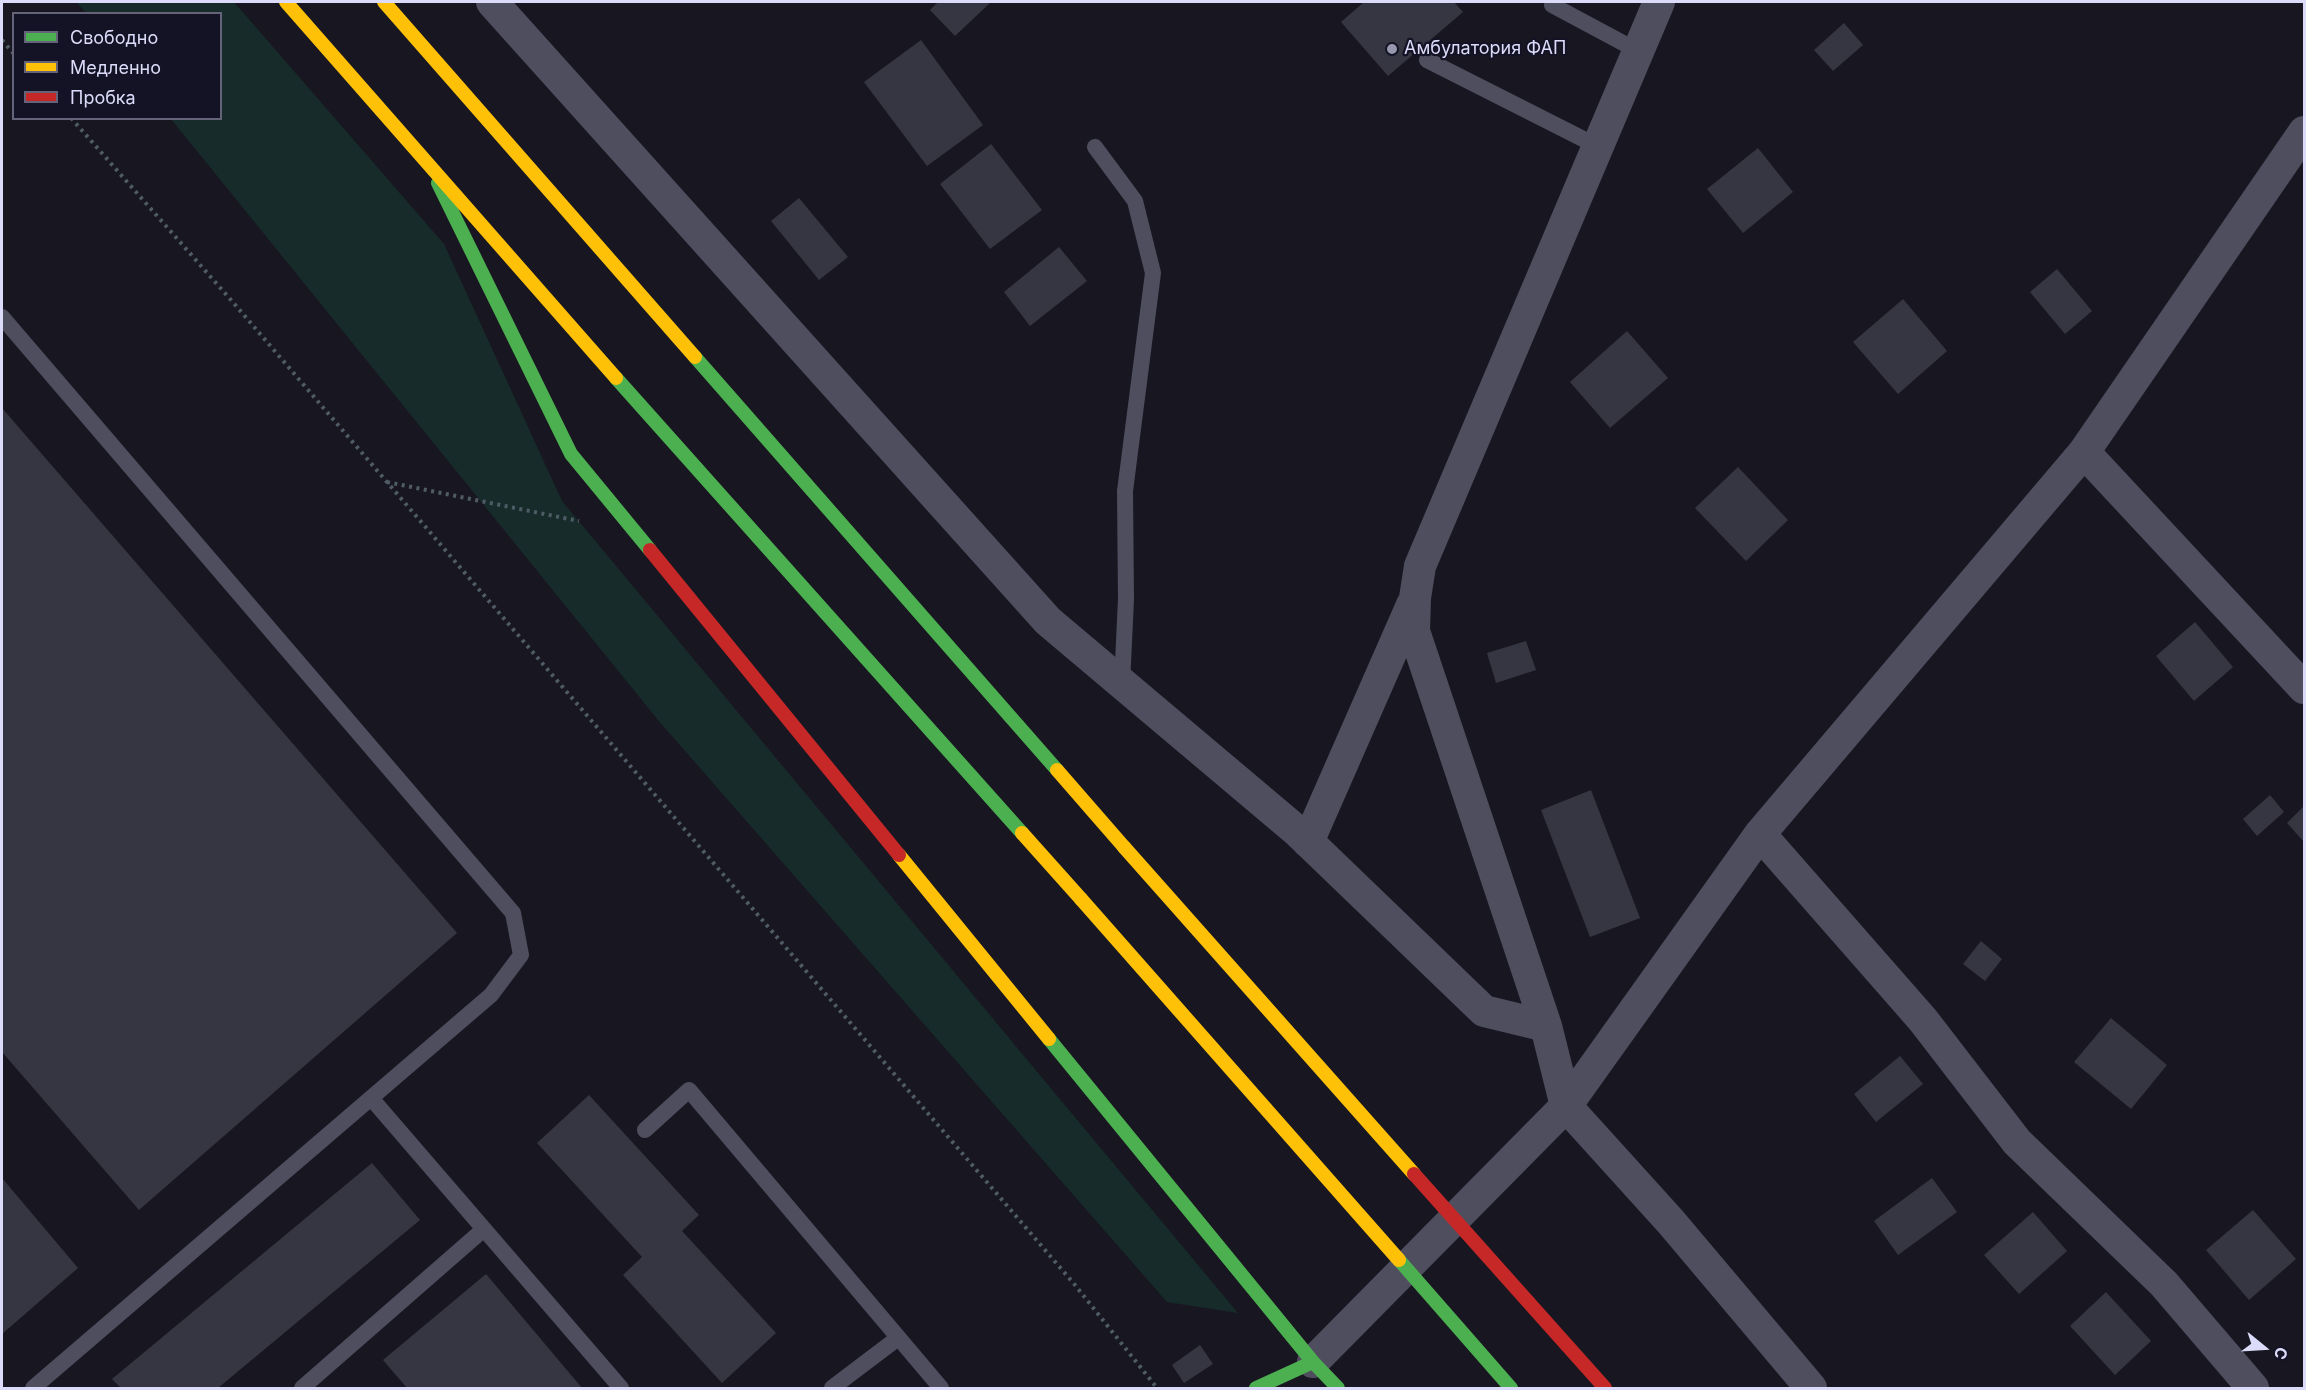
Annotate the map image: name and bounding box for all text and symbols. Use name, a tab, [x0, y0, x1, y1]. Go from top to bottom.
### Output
legend	[12, 12, 222, 120]
text: Свободно	[70, 27, 158, 48]
place label: Амбулатория ФАП	[1404, 38, 1566, 60]
marker: Амбулатория ФАП	[1385, 42, 1399, 56]
text: Медленно	[70, 57, 161, 78]
text: Пробка	[70, 87, 136, 108]
north arrow	[2234, 1318, 2294, 1378]
text: С	[2270, 1345, 2292, 1362]

